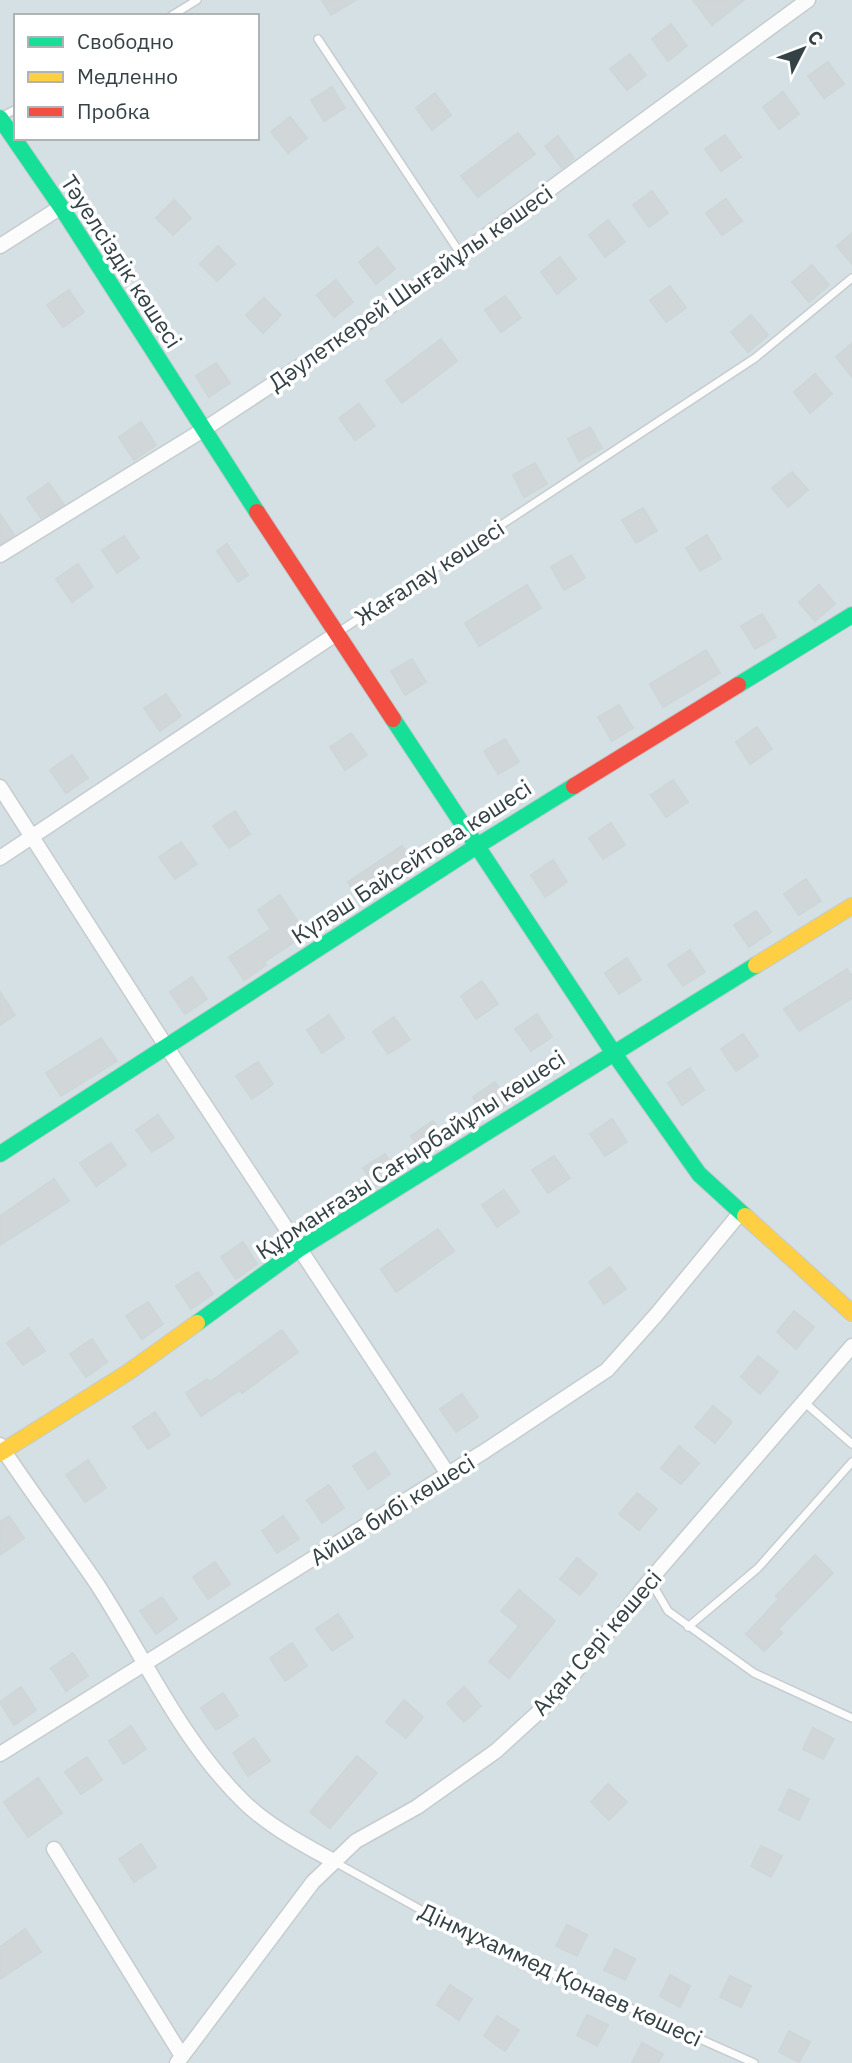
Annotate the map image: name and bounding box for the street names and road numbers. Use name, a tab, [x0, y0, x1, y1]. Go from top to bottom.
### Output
street label: Тәуелсіздік көшесі	[55, 169, 189, 353]
street label: Дәулеткерей Шығайұлы көшесі	[262, 177, 558, 397]
street label: Жағалау көшесі	[348, 512, 510, 632]
street label: Күләш Байсейтова көшесі	[285, 772, 537, 950]
street label: Құрманғазы Сағырбайұлы көшесі	[250, 1043, 570, 1265]
street label: Айша бибі көшесі	[304, 1446, 480, 1572]
street label: Ақан Сері көшесі	[524, 1563, 668, 1721]
street label: Дінмұхаммед Қонаев көшесі	[415, 1895, 707, 2053]

